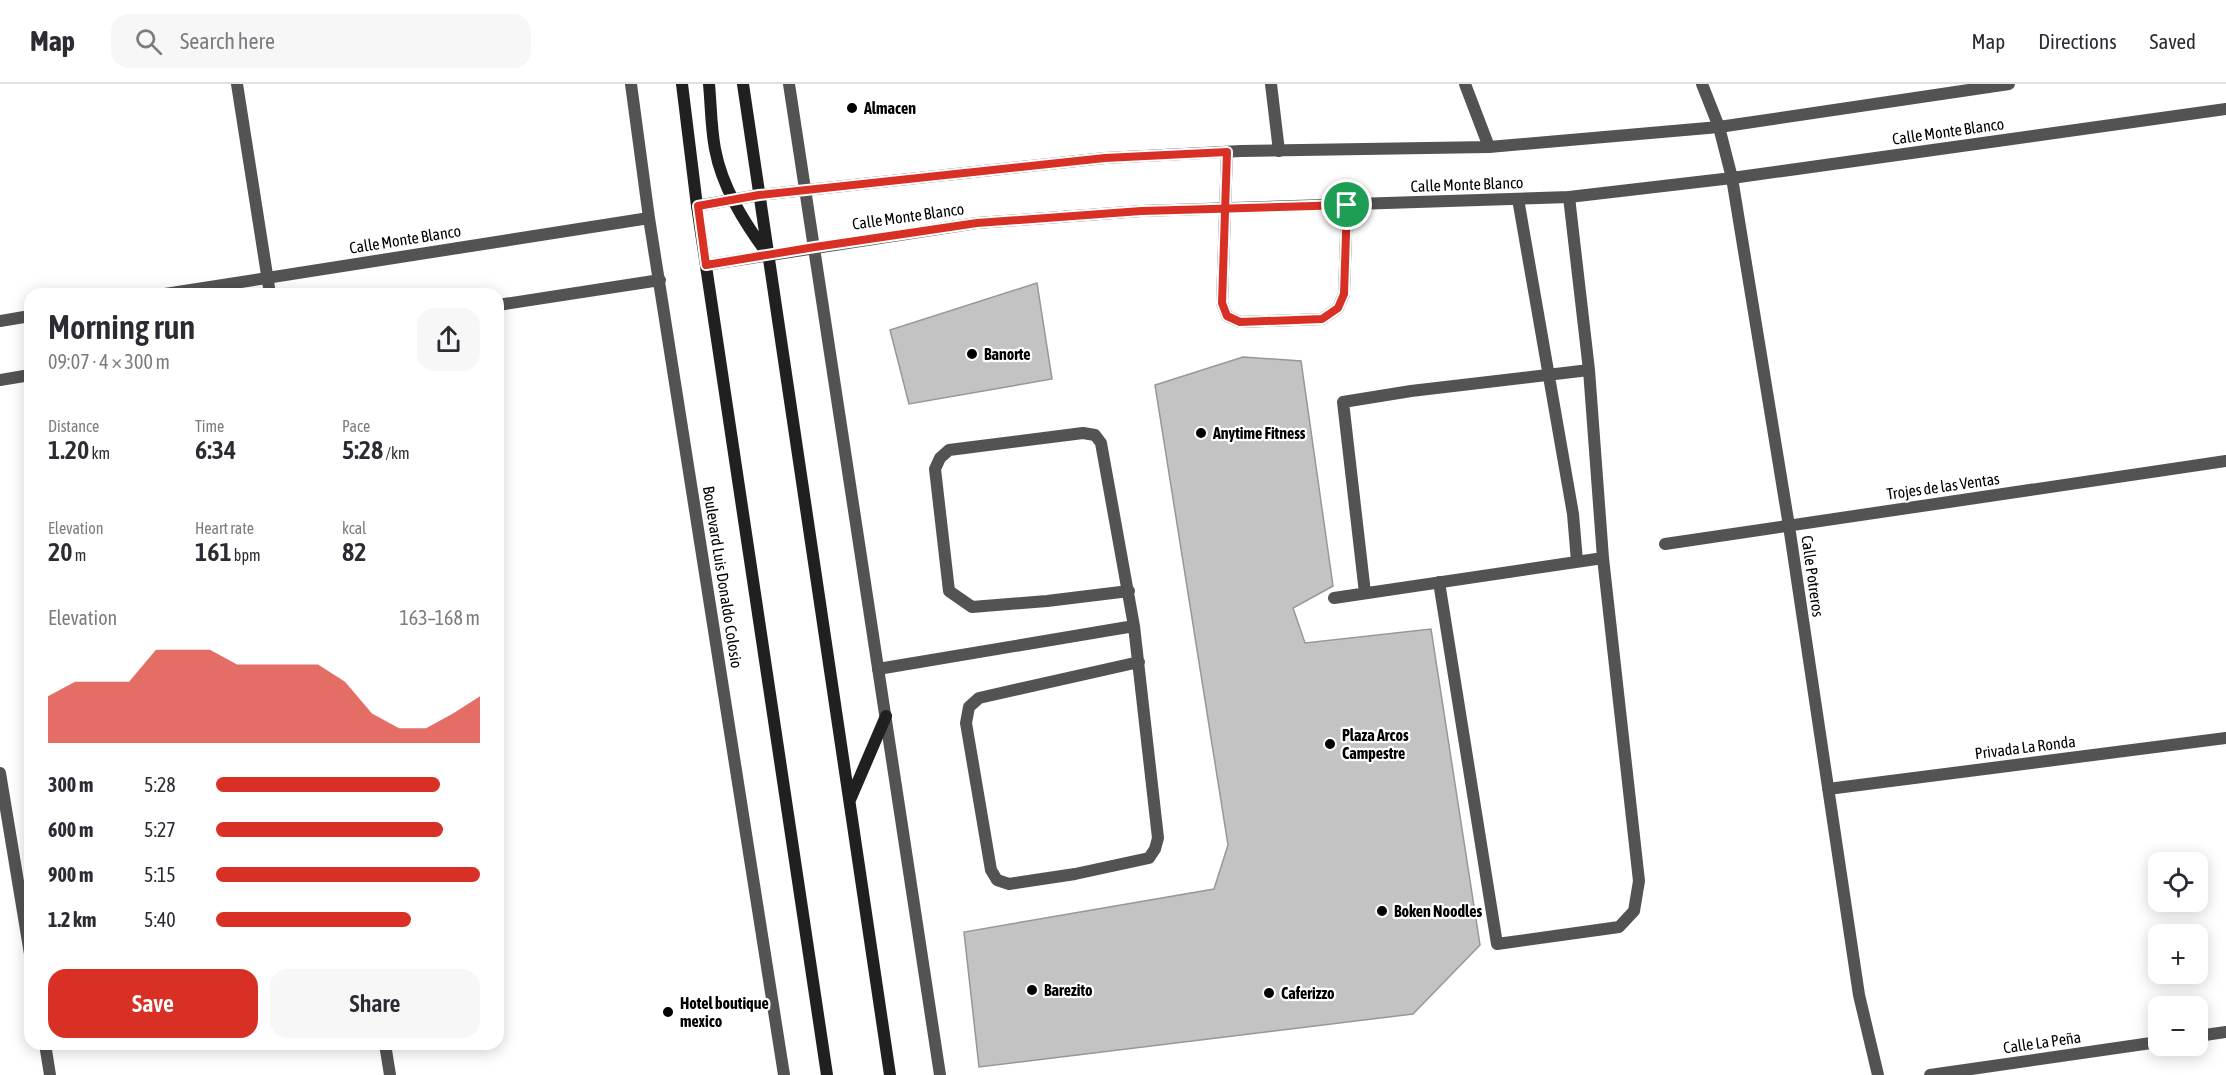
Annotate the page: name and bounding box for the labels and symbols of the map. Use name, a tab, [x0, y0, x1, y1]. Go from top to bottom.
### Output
place label: Almacen	[863, 99, 916, 117]
marker: Almacen	[845, 101, 859, 115]
street label: Calle Monte Blanco	[1891, 114, 2005, 148]
street label: Calle Monte Blanco	[1410, 173, 1524, 195]
pin	[1321, 179, 1372, 230]
street label: Calle Monte Blanco	[851, 199, 965, 233]
street label: Calle Monte Blanco	[348, 221, 462, 257]
place label: Banorte	[984, 345, 1031, 363]
marker: Banorte	[965, 347, 979, 361]
place label: Anytime Fitness	[1212, 424, 1306, 442]
marker: Anytime Fitness	[1194, 426, 1208, 440]
street label: Trojes de las Ventas	[1885, 469, 2001, 504]
street label: Boulevard Luis Donaldo Colosio	[700, 485, 746, 669]
street label: Calle Potreros	[1798, 534, 1828, 618]
place label: Plaza Arcos Campestre	[1342, 726, 1409, 762]
street label: Privada La Ronda	[1974, 732, 2076, 762]
marker: Plaza Arcos Campestre	[1323, 737, 1337, 751]
place label: Boken Noodles	[1394, 902, 1482, 920]
marker: Boken Noodles	[1375, 904, 1389, 918]
place label: Barezito	[1044, 981, 1093, 999]
marker: Barezito	[1025, 983, 1039, 997]
place label: Caferizzo	[1281, 984, 1335, 1002]
marker: Caferizzo	[1262, 986, 1276, 1000]
place label: Hotel boutique mexico	[680, 994, 769, 1030]
marker: Hotel boutique mexico	[661, 1005, 675, 1019]
street label: Calle La Peña	[2002, 1028, 2082, 1056]

